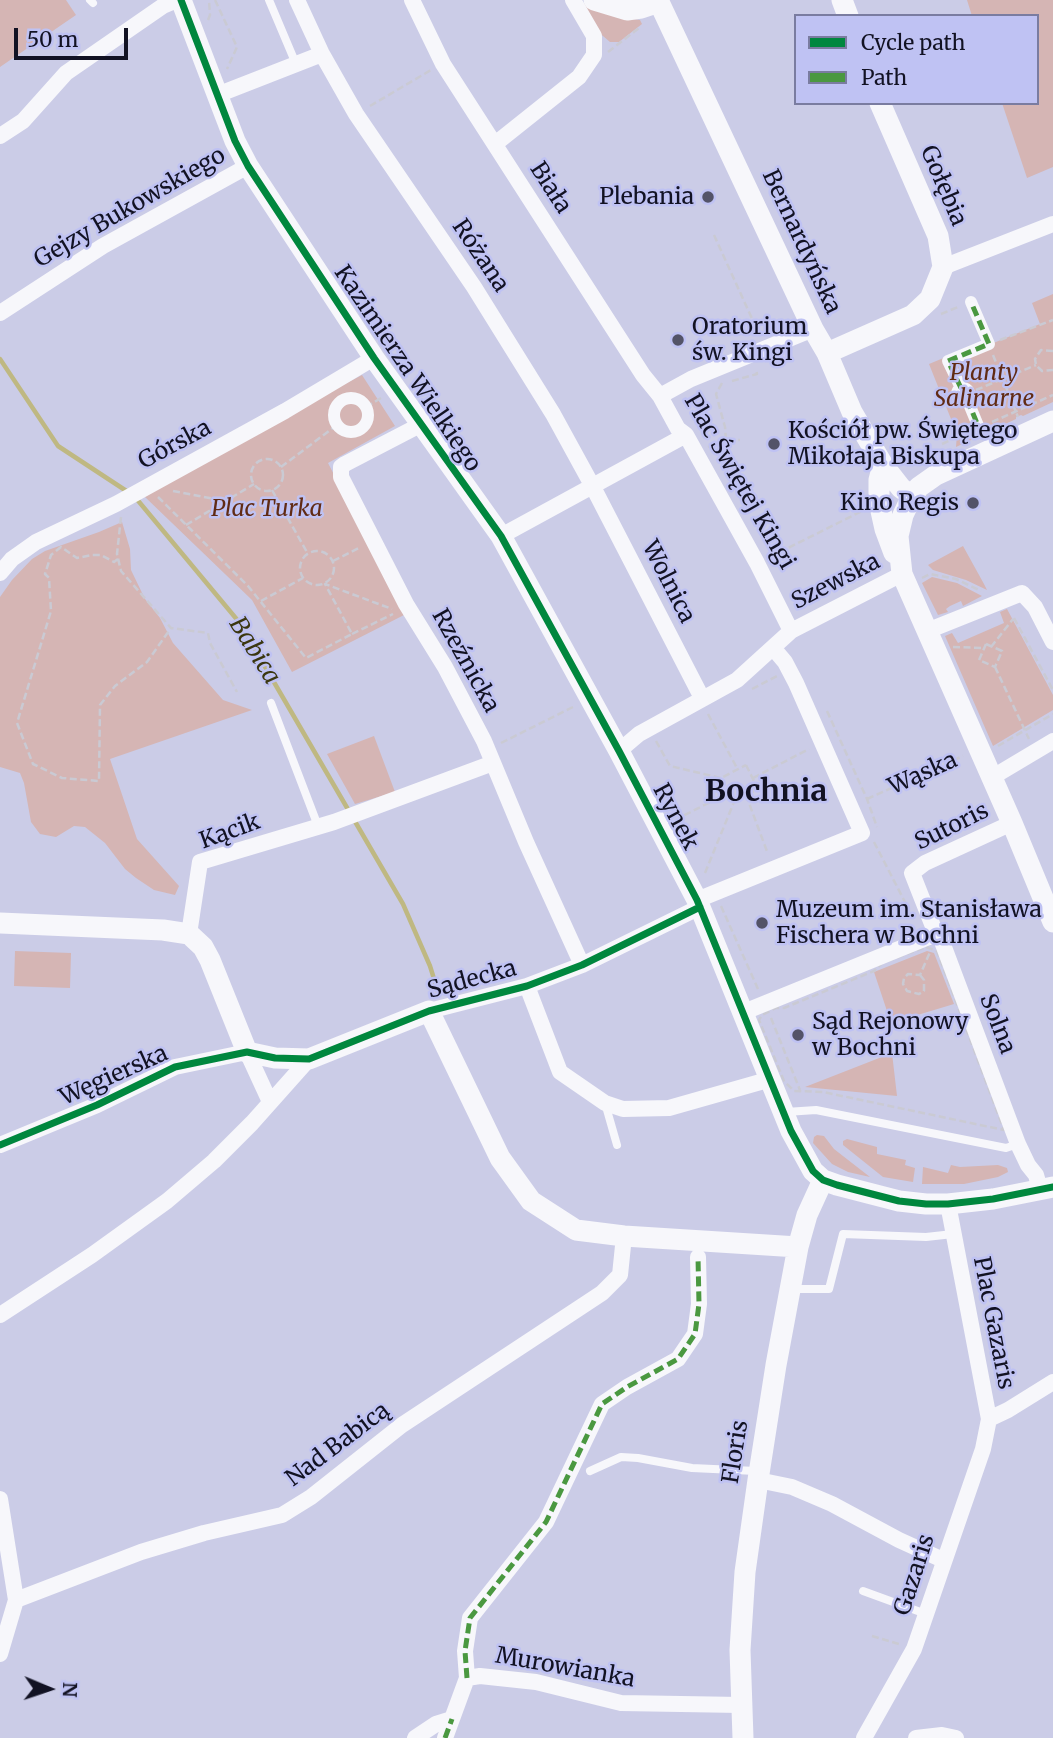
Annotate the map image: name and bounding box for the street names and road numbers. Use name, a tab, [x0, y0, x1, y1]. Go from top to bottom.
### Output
street label: Gejzy Bukowskiego	[30, 142, 230, 274]
street label: Gołębia	[914, 142, 972, 230]
street label: Biała	[523, 157, 577, 219]
street label: Bernardyńska	[756, 165, 846, 319]
street label: Różana	[446, 214, 514, 298]
street label: Kazimierza Wielkiego	[328, 261, 486, 477]
street label: Plac Świętej Kingi	[678, 390, 800, 574]
street label: Górska	[134, 414, 216, 476]
street label: Wolnica	[636, 536, 700, 628]
street label: Szewska	[787, 548, 885, 616]
street label: Rzeźnicka	[425, 604, 505, 718]
street label: Wąska	[884, 747, 962, 801]
street label: Rynek	[646, 779, 704, 855]
street label: Sutoris	[911, 797, 993, 857]
street label: Kącik	[196, 808, 264, 856]
street label: Sądecka	[424, 955, 520, 1005]
street label: Solna	[973, 990, 1021, 1058]
street label: Węgierska	[56, 1040, 172, 1112]
street label: Plac Gazaris	[967, 1254, 1019, 1392]
street label: Nad Babicą	[281, 1397, 395, 1493]
street label: Floris	[717, 1418, 755, 1486]
street label: Gazaris	[889, 1531, 941, 1619]
street label: Murowianka	[493, 1642, 637, 1694]

